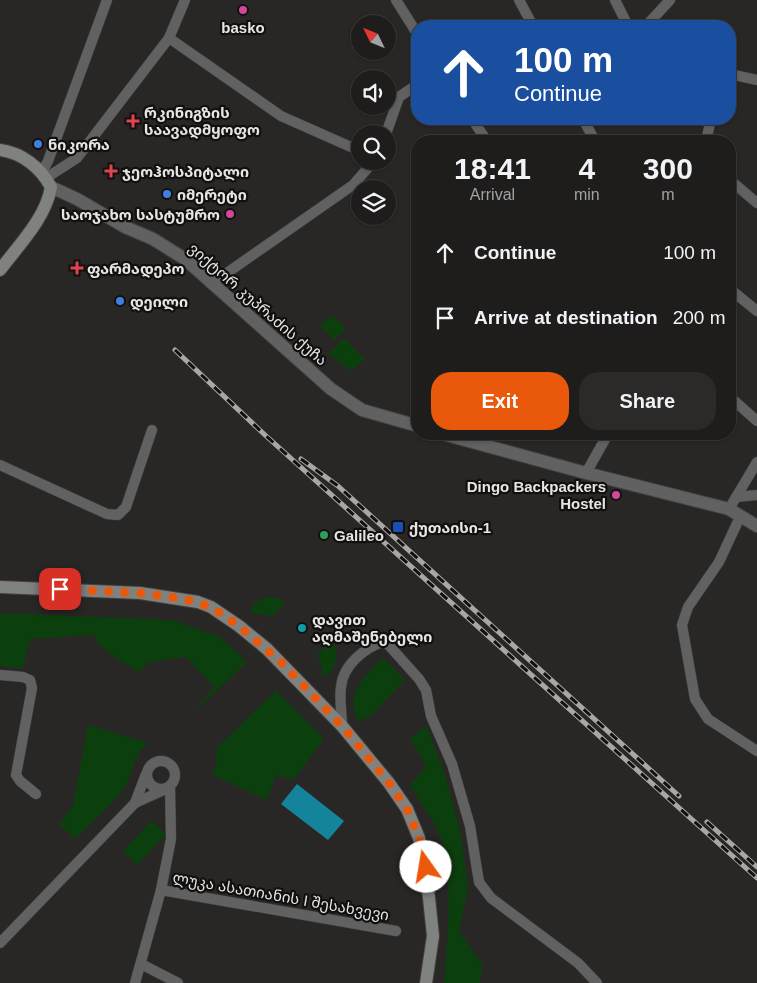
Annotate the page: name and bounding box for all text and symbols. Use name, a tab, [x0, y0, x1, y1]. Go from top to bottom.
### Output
marker: basko	[237, 4, 249, 16]
north arrow	[351, 15, 396, 60]
map controls	[351, 15, 396, 225]
place label: basko	[221, 19, 265, 36]
icon: ahead	[431, 40, 496, 105]
text: 100 m	[514, 40, 613, 79]
button: sound	[351, 70, 396, 115]
text: Continue	[514, 81, 602, 106]
place label: რკინიგზის საავადმყოფო	[144, 104, 260, 139]
marker: რკინიგზის საავადმყოფო	[126, 114, 140, 128]
button: search	[351, 125, 396, 170]
place label: ნიკორა	[48, 136, 110, 154]
marker: ნიკორა	[32, 138, 44, 150]
text: 18:41	[454, 152, 531, 185]
text: 4	[578, 152, 595, 185]
text: 300	[643, 152, 693, 185]
place label: ჯეოჰოსპიტალი	[122, 163, 249, 181]
marker: ჯეოჰოსპიტალი	[104, 164, 118, 178]
button: layers	[351, 180, 396, 225]
place label: იმერეტი	[177, 186, 247, 204]
text: Arrival	[470, 186, 515, 203]
text: min	[574, 186, 600, 203]
text: m	[661, 186, 674, 203]
marker: იმერეტი	[161, 188, 173, 200]
place label: საოჯახო სასტუმრო	[61, 206, 220, 224]
marker: საოჯახო სასტუმრო	[224, 208, 236, 220]
street label: ვიქტორ კუპრაძის ქუჩა	[185, 239, 331, 370]
icon: ahead	[431, 239, 459, 267]
text: Continue	[474, 242, 556, 263]
text: 100 m	[663, 242, 716, 263]
place label: ფარმადეპო	[87, 260, 184, 278]
marker: ფარმადეპო	[71, 262, 83, 274]
place label: დეილი	[130, 293, 188, 311]
marker: დეილი	[114, 295, 126, 307]
icon: arrive	[431, 304, 459, 332]
text: Arrive at destination	[474, 307, 658, 328]
text: 200 m	[673, 307, 726, 328]
button: Exit	[431, 372, 569, 430]
button: Share	[579, 372, 716, 430]
place label: Dingo Backpackers Hostel	[467, 478, 606, 512]
marker: Dingo Backpackers Hostel	[610, 489, 622, 501]
place label: ქუთაისი-1	[409, 519, 491, 537]
marker: ქუთაისი-1	[391, 520, 405, 534]
place label: Galileo	[334, 527, 384, 544]
marker: Galileo	[318, 529, 330, 541]
pin	[39, 568, 81, 610]
icon: arrive	[46, 575, 74, 603]
place label: დავით აღმაშენებელი	[312, 611, 432, 646]
marker: დავით აღმაშენებელი	[296, 622, 308, 634]
position arrow	[399, 840, 451, 892]
street label: ლუკა ასათიანის I შესახვევი	[171, 869, 391, 924]

